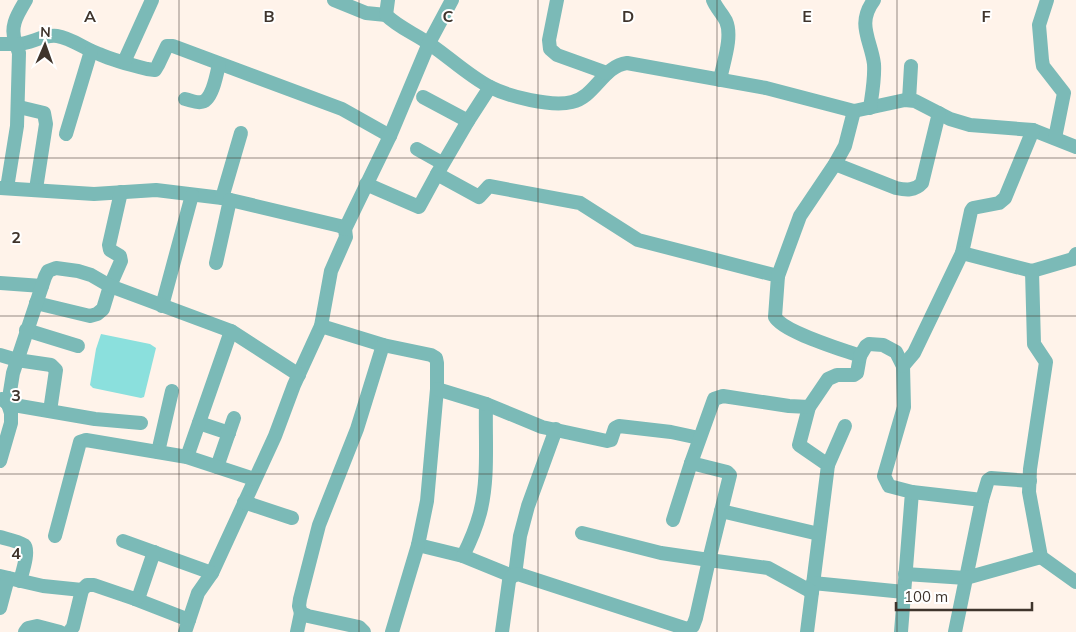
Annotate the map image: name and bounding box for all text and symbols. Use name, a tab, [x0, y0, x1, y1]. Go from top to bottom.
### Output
text: A	[84, 6, 96, 26]
text: B	[263, 6, 275, 26]
text: C	[443, 6, 454, 26]
text: D	[622, 6, 634, 26]
text: E	[802, 6, 812, 26]
text: F	[981, 6, 991, 26]
north arrow	[20, 20, 70, 70]
text: N	[40, 23, 51, 41]
text: 2	[11, 227, 21, 247]
text: 3	[11, 385, 21, 405]
text: 4	[11, 543, 21, 563]
scale bar	[896, 580, 1032, 612]
text: 100 m	[904, 587, 948, 606]

